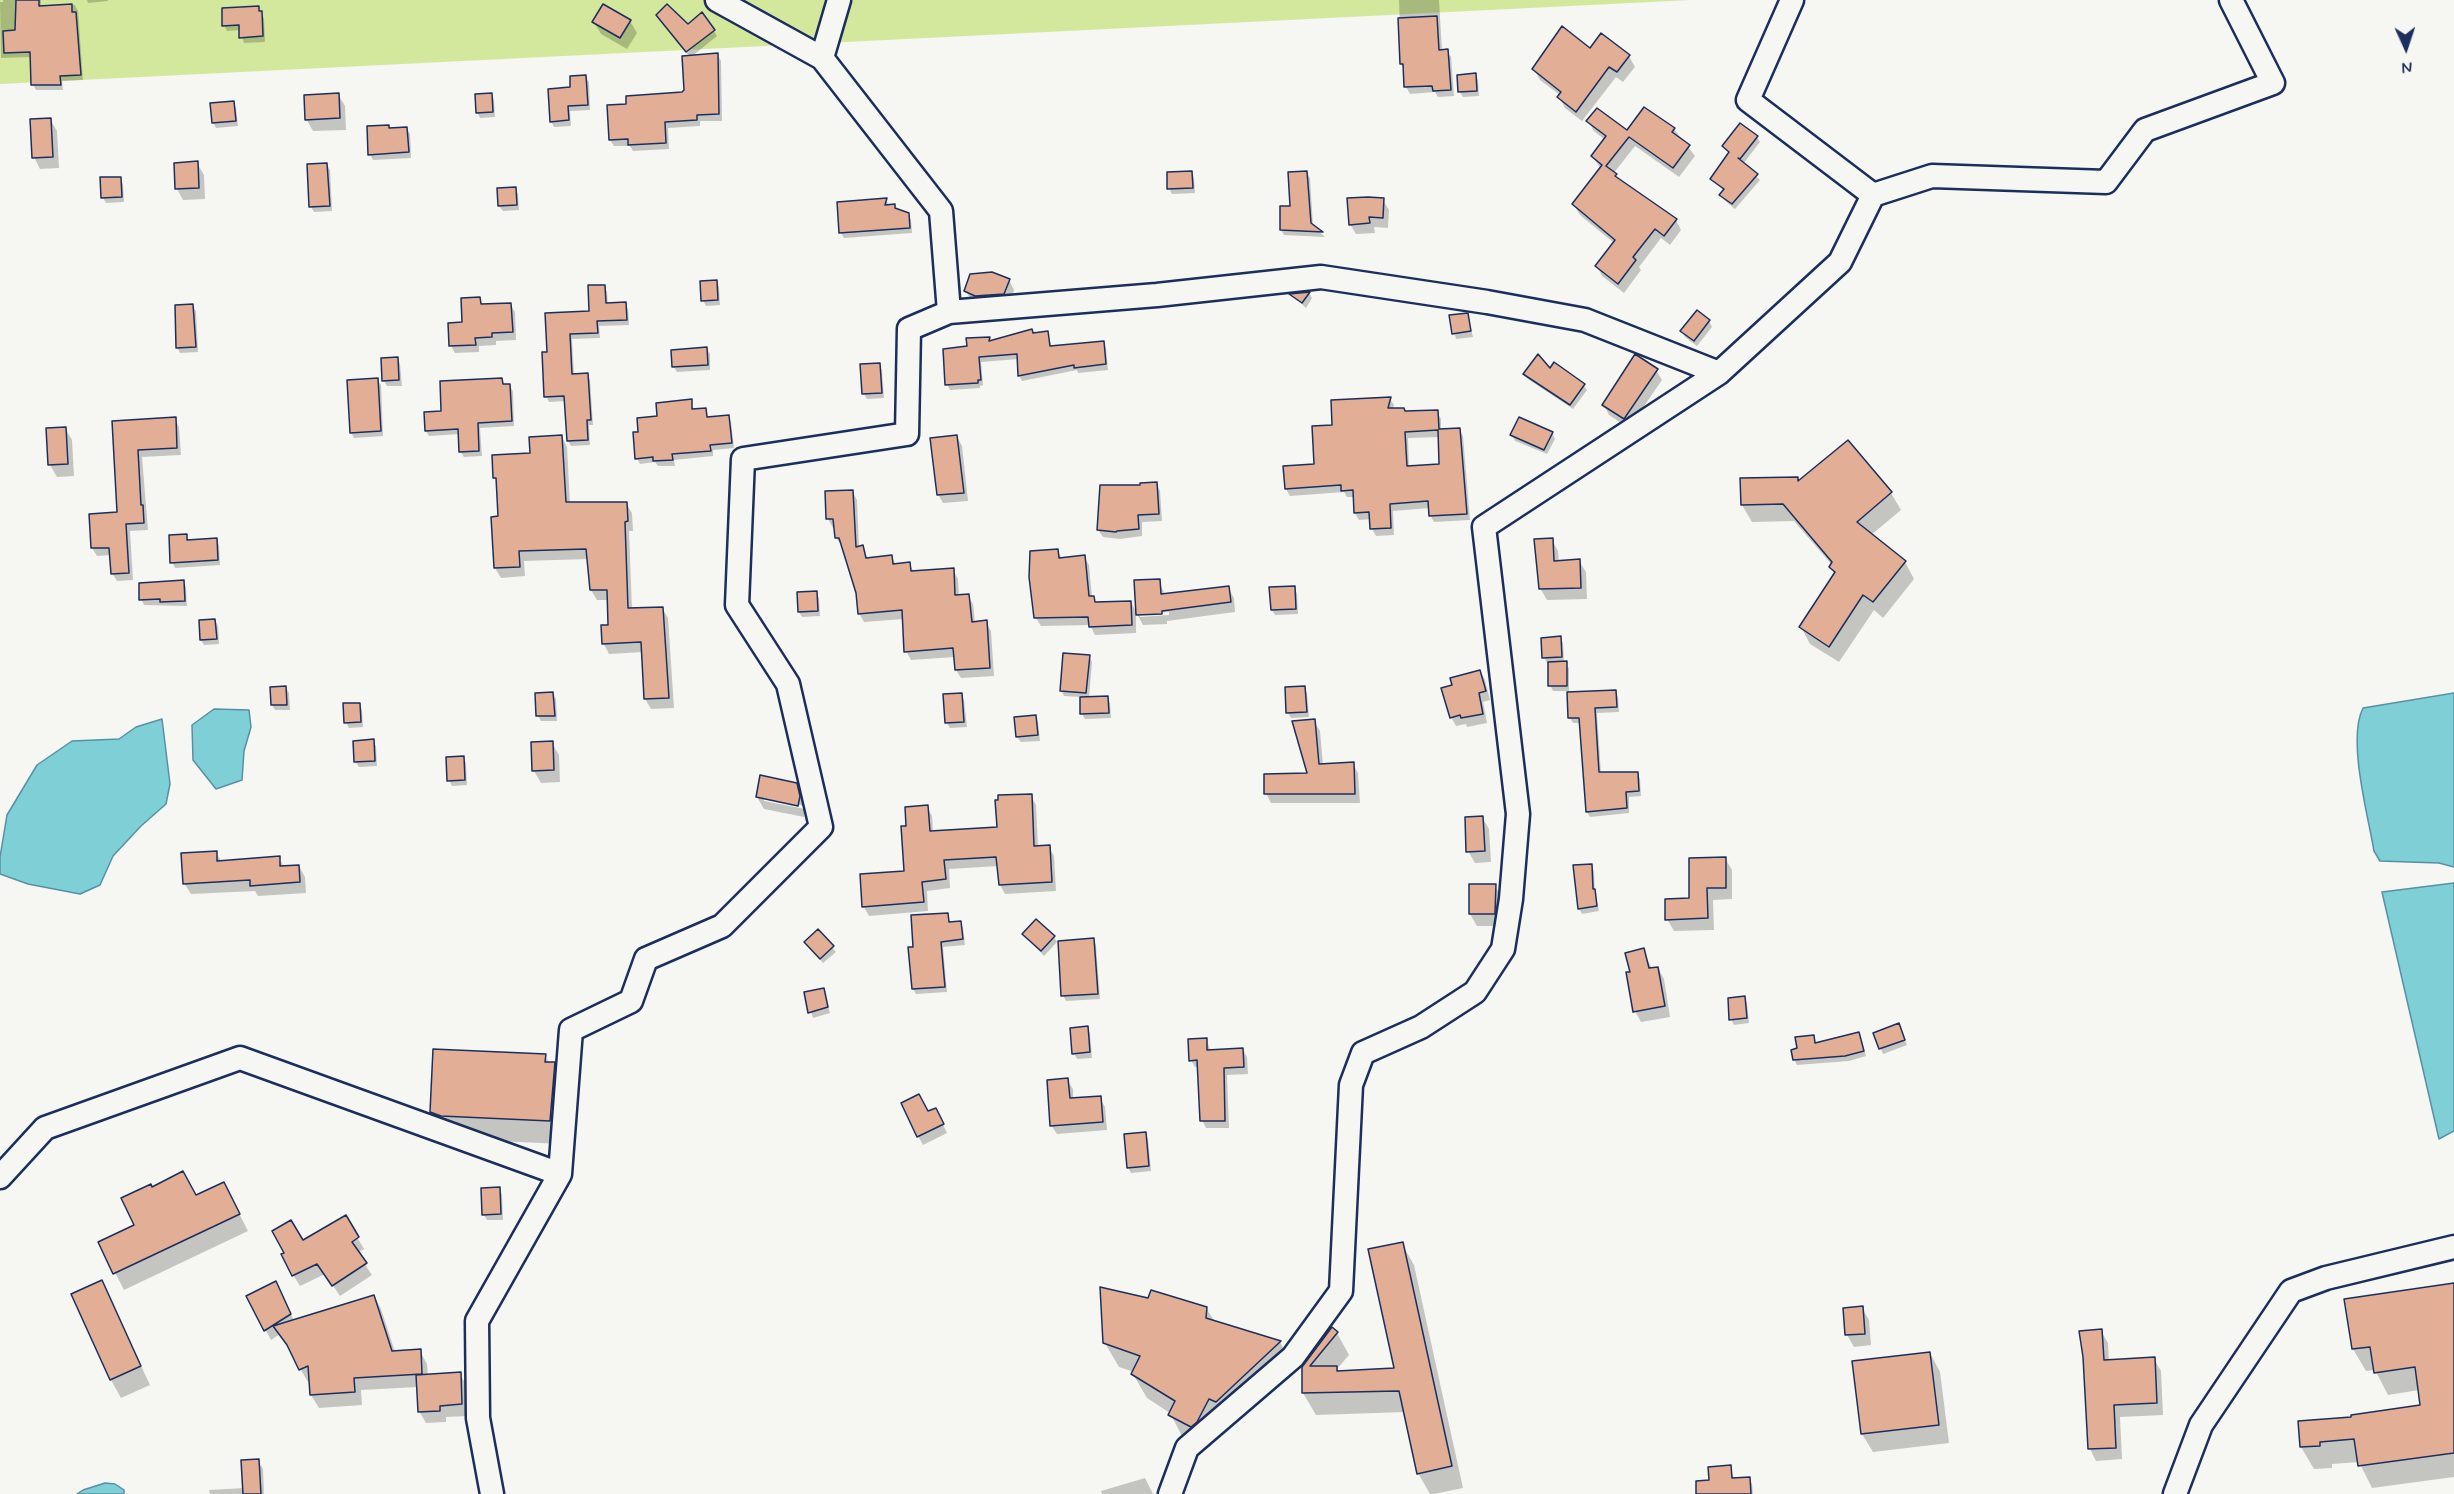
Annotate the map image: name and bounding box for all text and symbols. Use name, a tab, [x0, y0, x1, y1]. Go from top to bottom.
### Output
north arrow	[2376, 18, 2436, 78]
text: N	[2401, 56, 2413, 77]

